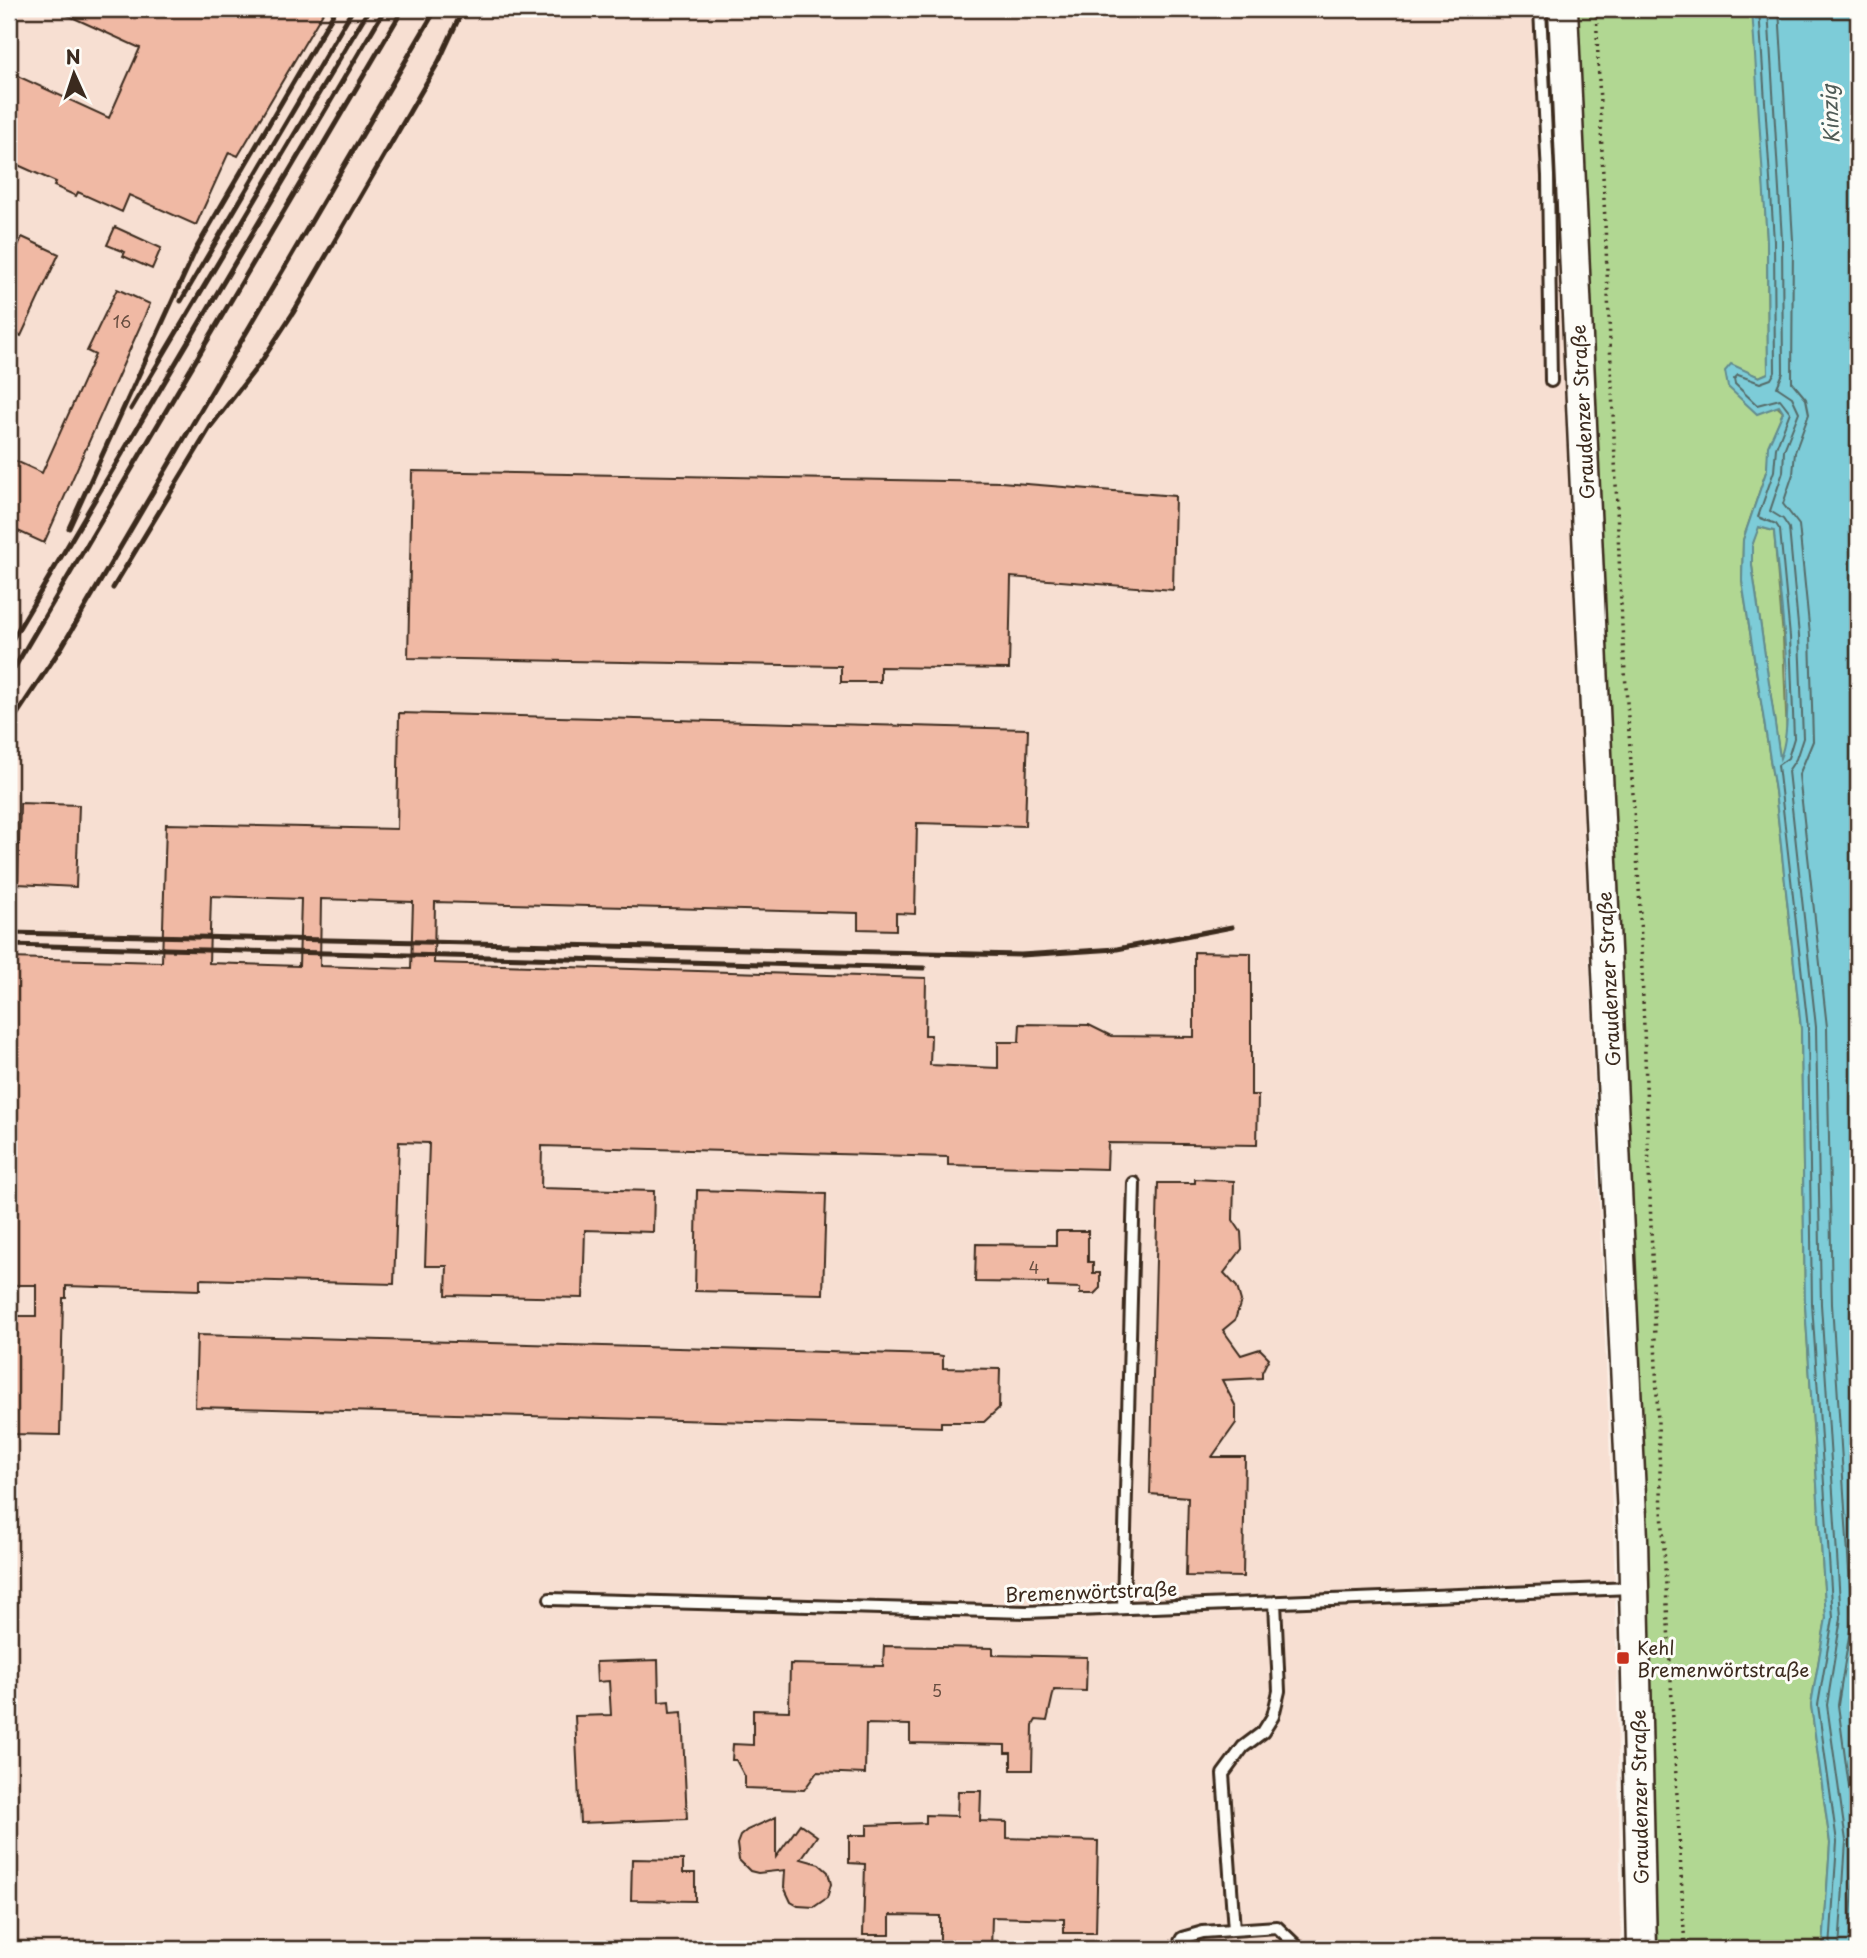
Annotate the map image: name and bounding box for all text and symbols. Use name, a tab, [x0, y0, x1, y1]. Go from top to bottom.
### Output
north arrow	[38, 38, 108, 108]
text: N	[65, 42, 81, 70]
water label: Kinzig	[1811, 82, 1847, 145]
house number: 16	[113, 309, 131, 333]
street label: Graudenzer Straße	[1563, 324, 1601, 500]
street label: Graudenzer Straße	[1589, 891, 1627, 1067]
house number: 4	[1029, 1255, 1039, 1279]
street label: Bremenwörtstraße	[1004, 1574, 1178, 1608]
place label: Kehl Bremenwörtstraße	[1637, 1633, 1809, 1683]
marker: Kehl Bremenwörtstraße	[1615, 1650, 1631, 1666]
house number: 5	[932, 1678, 942, 1702]
street label: Graudenzer Straße	[1623, 1709, 1655, 1885]

